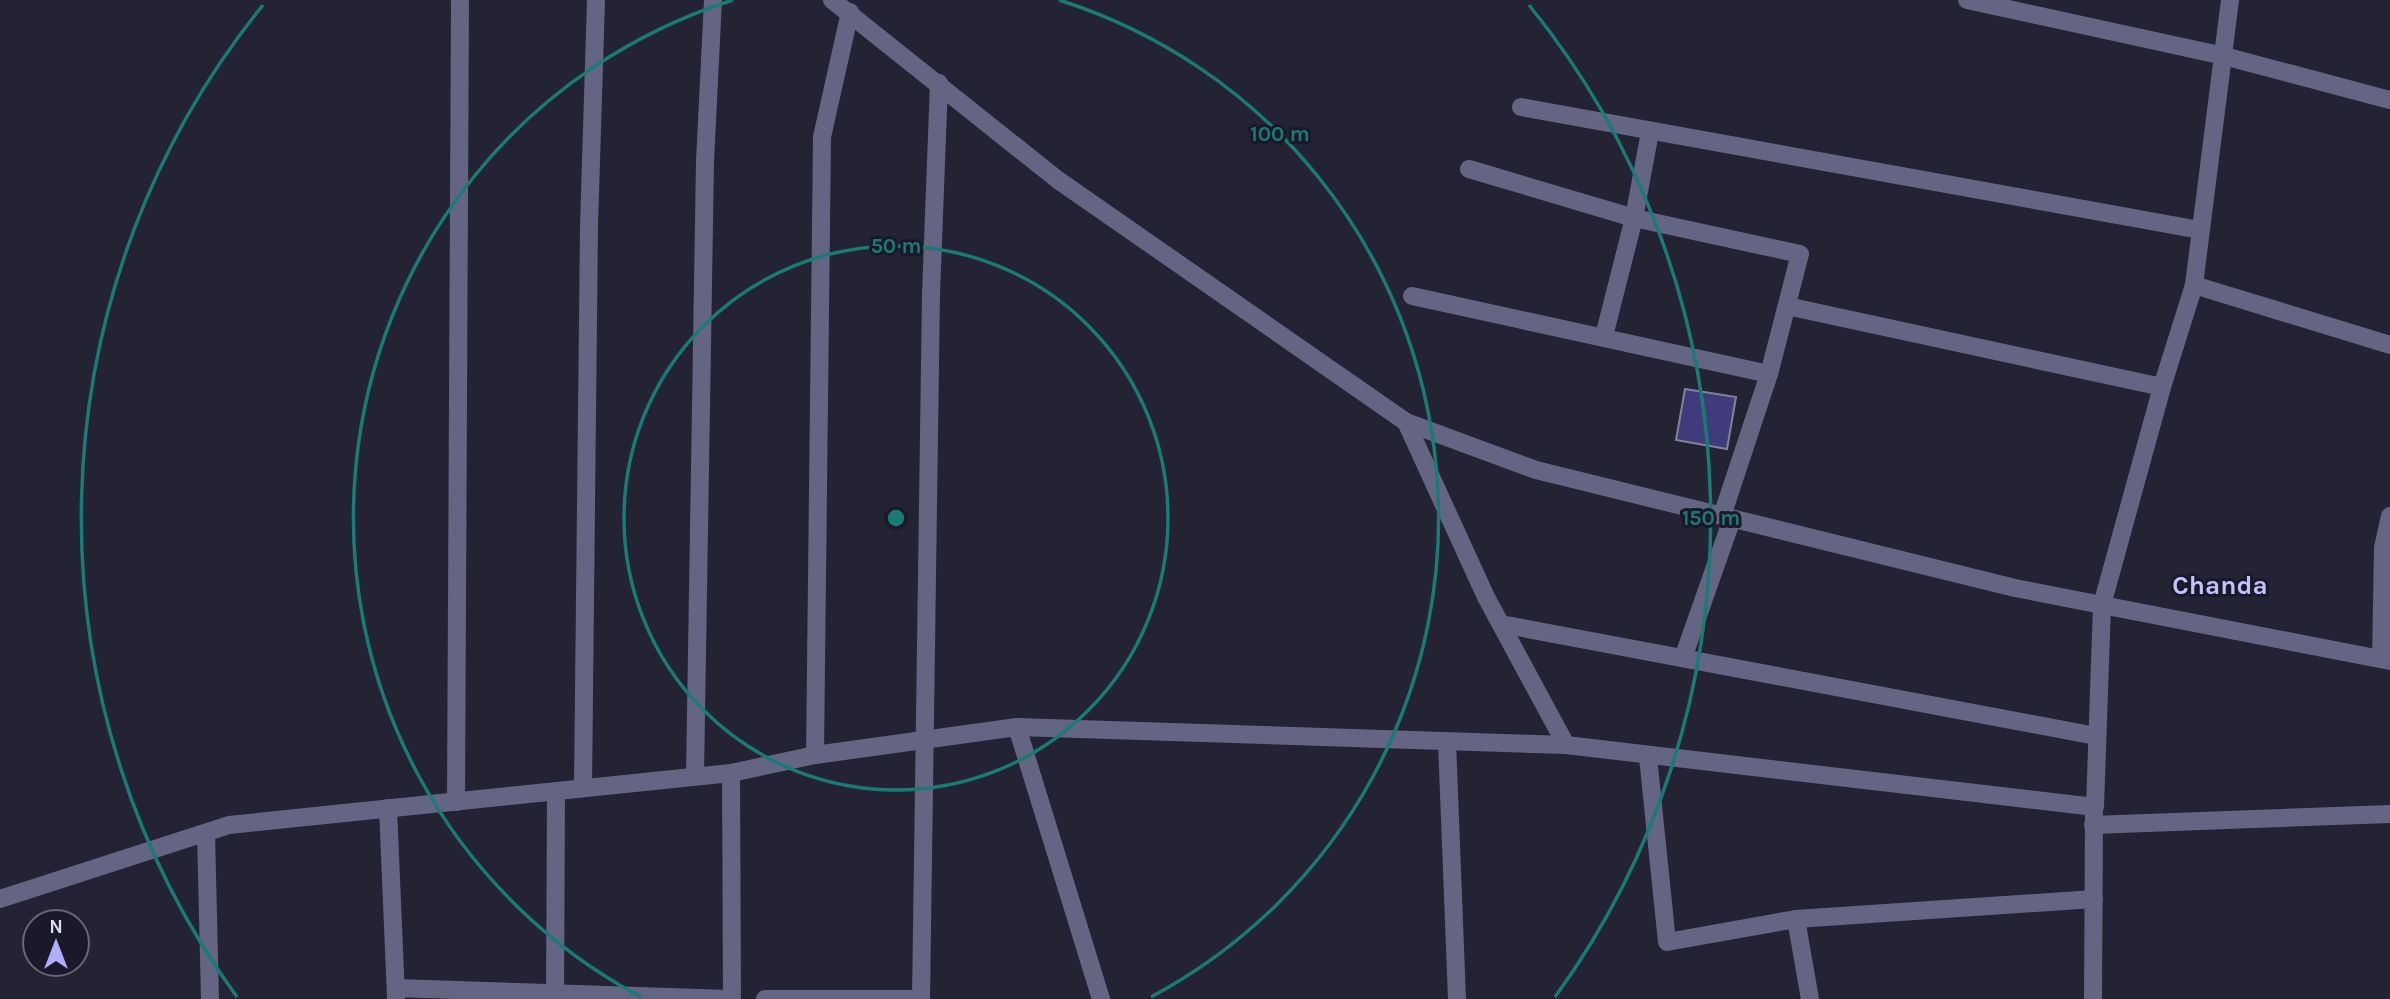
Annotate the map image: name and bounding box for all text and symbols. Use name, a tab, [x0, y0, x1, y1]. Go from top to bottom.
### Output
text: 100 m	[1250, 122, 1310, 146]
text: 50 m	[871, 234, 921, 258]
centre of rings	[884, 506, 908, 530]
text: 150 m	[1682, 506, 1740, 530]
district label: Chanda	[2172, 570, 2268, 601]
north arrow	[21, 908, 91, 978]
text: N	[49, 916, 63, 938]

